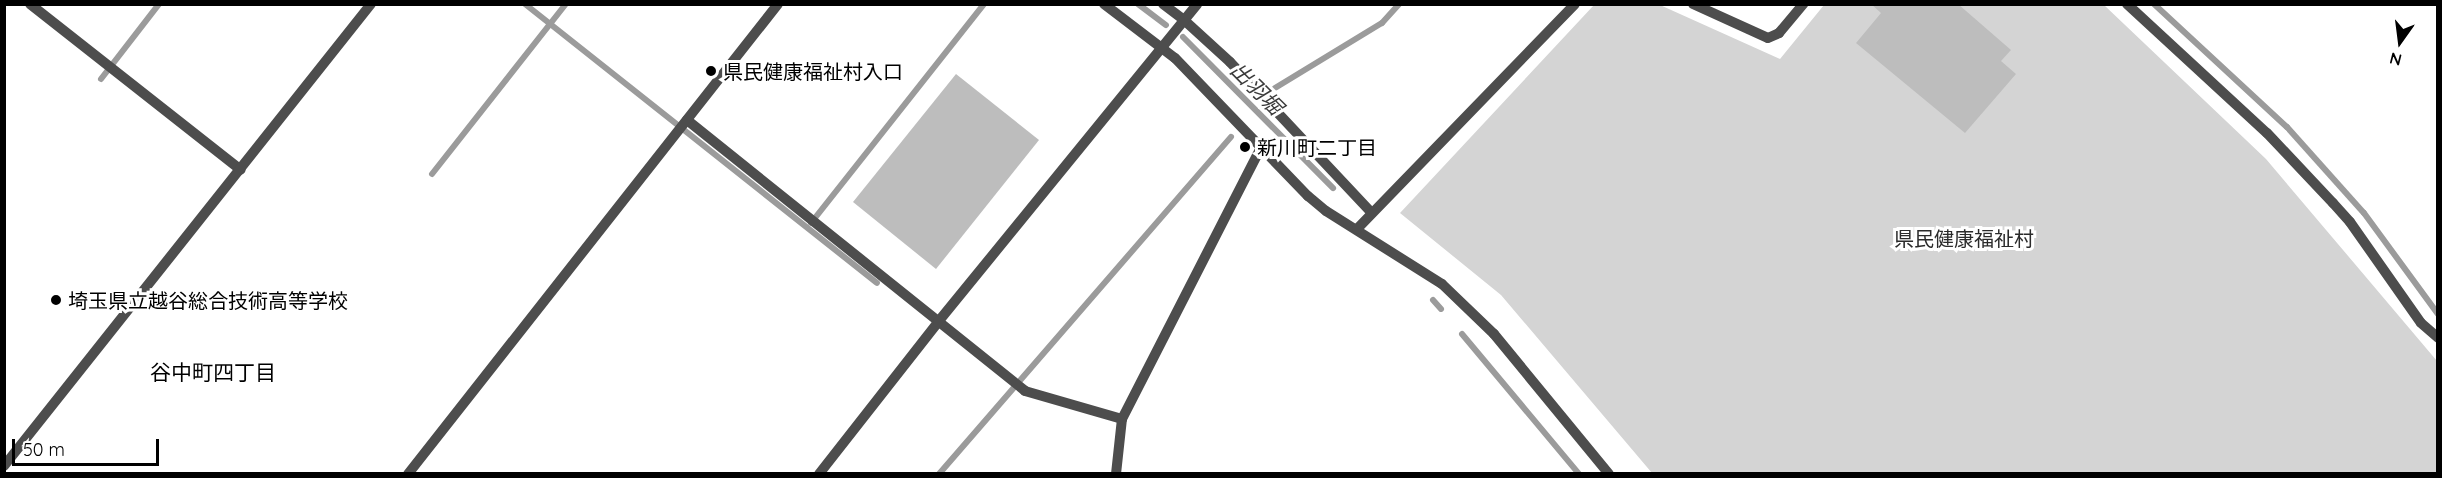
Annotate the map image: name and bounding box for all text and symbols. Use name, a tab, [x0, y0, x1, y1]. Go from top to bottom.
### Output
north arrow	[2370, 12, 2430, 72]
text: N	[2388, 48, 2404, 71]
water label: 出羽堀	[1226, 57, 1288, 119]
place label: 県民健康福祉村入口	[723, 59, 903, 83]
marker: 県民健康福祉村入口	[704, 64, 718, 78]
place label: 新川町二丁目	[1257, 135, 1377, 159]
marker: 新川町二丁目	[1238, 140, 1252, 154]
park label: 県民健康福祉村	[1894, 226, 2034, 250]
place label: 埼玉県立越谷総合技術高等学校	[68, 288, 348, 312]
marker: 埼玉県立越谷総合技術高等学校	[49, 293, 63, 307]
district label: 谷中町四丁目	[150, 359, 276, 385]
scale bar	[15, 427, 162, 465]
text: 50 m	[23, 438, 65, 461]

